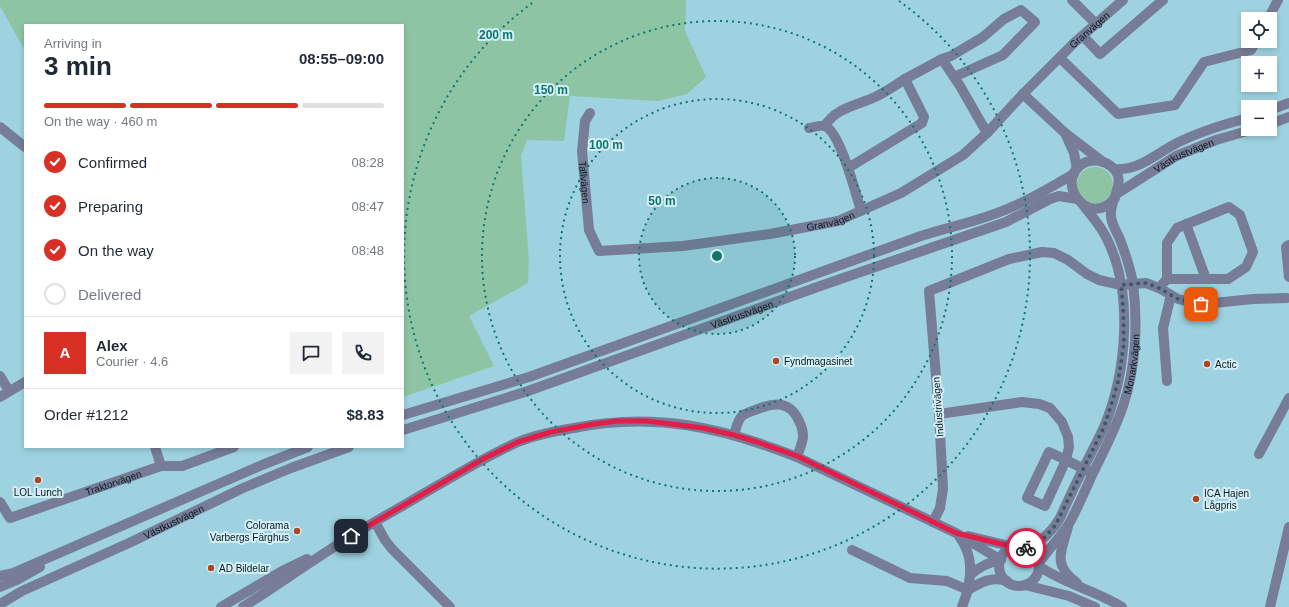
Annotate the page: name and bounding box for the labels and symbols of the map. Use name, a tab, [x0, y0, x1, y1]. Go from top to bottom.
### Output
street label: Granvägen	[1067, 9, 1111, 50]
text: 200 m	[479, 28, 513, 42]
text: 150 m	[534, 83, 568, 97]
street label: Västkustvägen	[1151, 136, 1215, 174]
text: 100 m	[589, 138, 623, 152]
street label: Tallvägen	[577, 161, 592, 204]
text: 50 m	[648, 194, 676, 208]
street label: Granvägen	[805, 209, 856, 232]
centre of rings	[710, 249, 724, 263]
pin	[1184, 287, 1218, 321]
street label: Västkustvägen	[709, 298, 774, 330]
street label: Monarkvägen	[1121, 334, 1141, 395]
marker: Fyndmagasinet	[771, 356, 781, 366]
place label: Fyndmagasinet	[784, 356, 853, 367]
marker: Actic	[1202, 359, 1212, 369]
place label: Actic	[1215, 359, 1237, 370]
street label: Industrivägen	[930, 377, 946, 437]
street label: Traktorvägen	[84, 468, 143, 497]
marker: LOL Lunch	[33, 475, 43, 485]
place label: LOL Lunch	[14, 487, 62, 498]
place label: ICA Hajen Lågpris	[1204, 488, 1249, 511]
marker: ICA Hajen Lågpris	[1191, 494, 1201, 504]
street label: Västkustvägen	[142, 502, 205, 541]
pin	[334, 519, 368, 553]
place label: Colorama Varbergs Färghus	[210, 520, 289, 543]
marker: Colorama Varbergs Färghus	[292, 526, 302, 536]
courier	[1006, 528, 1046, 568]
marker: AD Bildelar	[206, 563, 216, 573]
place label: AD Bildelar	[219, 563, 270, 574]

